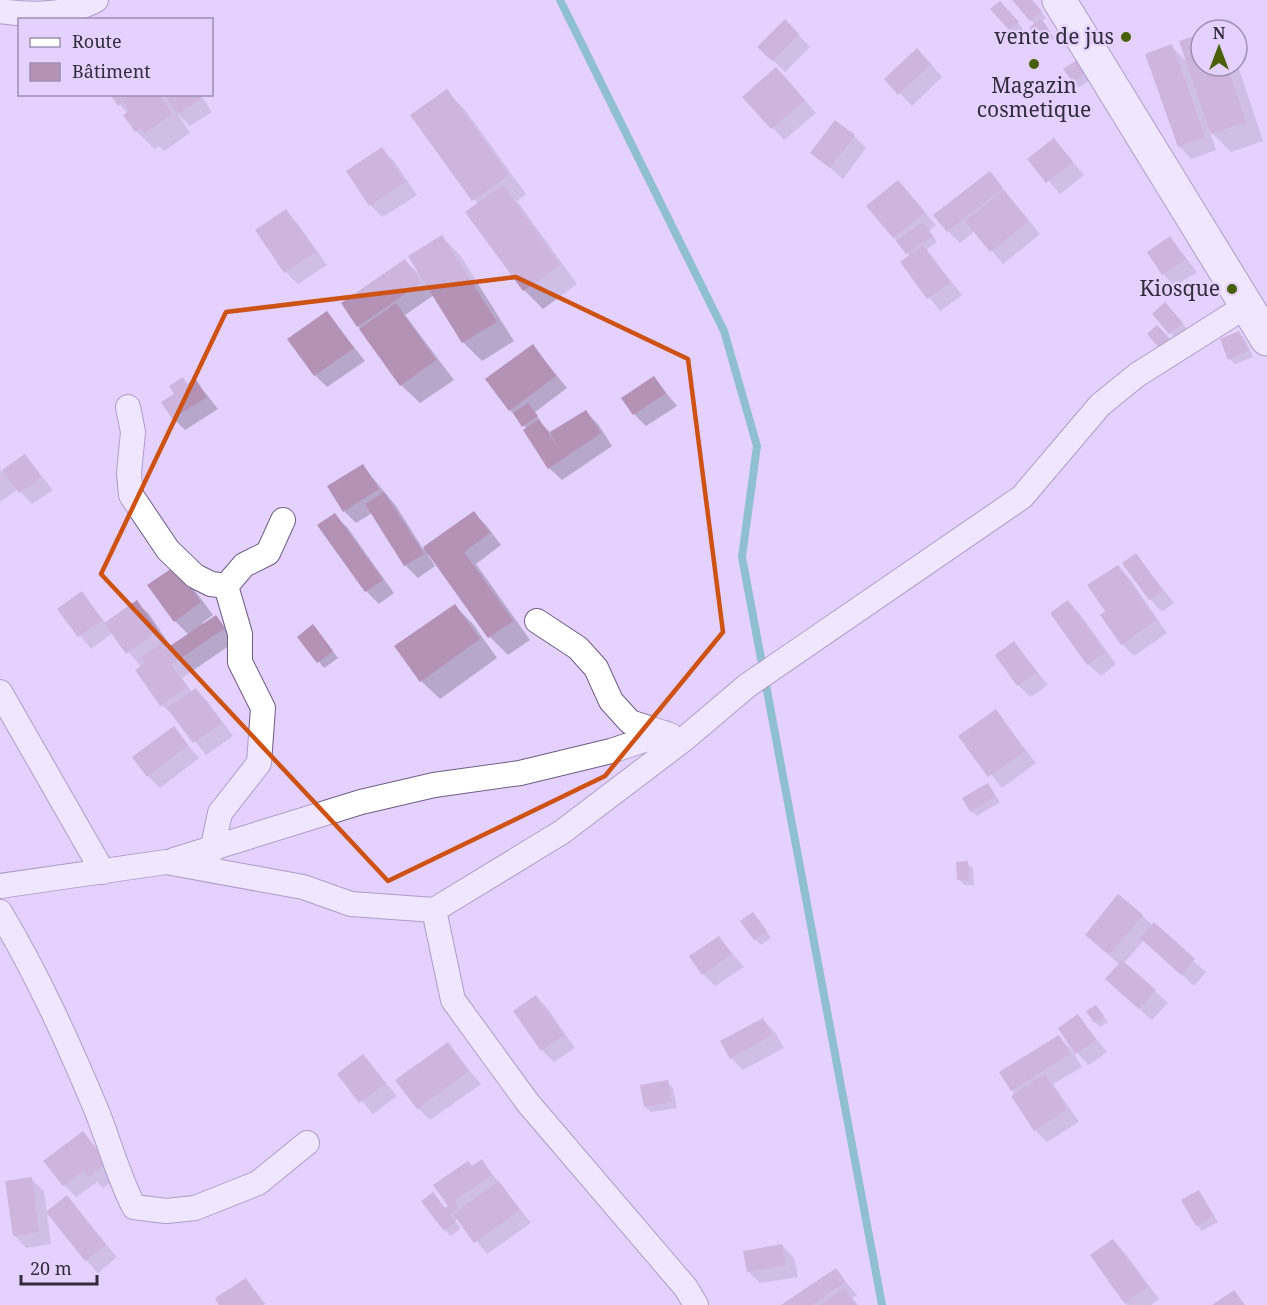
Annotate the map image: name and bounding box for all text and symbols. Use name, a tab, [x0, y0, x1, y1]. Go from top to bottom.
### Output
legend	[18, 18, 213, 96]
north arrow	[1189, 18, 1249, 78]
place label: vente de jus	[994, 22, 1114, 50]
text: N	[1213, 22, 1226, 44]
text: Route	[72, 29, 122, 53]
marker: vente de jus	[1119, 30, 1133, 44]
marker: Magazin cosmetique	[1027, 57, 1041, 71]
text: Bâtiment	[72, 59, 151, 83]
place label: Magazin cosmetique	[977, 71, 1091, 123]
place label: Kiosque	[1140, 274, 1220, 302]
marker: Kiosque	[1225, 282, 1239, 296]
scale bar	[21, 1248, 98, 1286]
text: 20 m	[30, 1256, 72, 1280]

